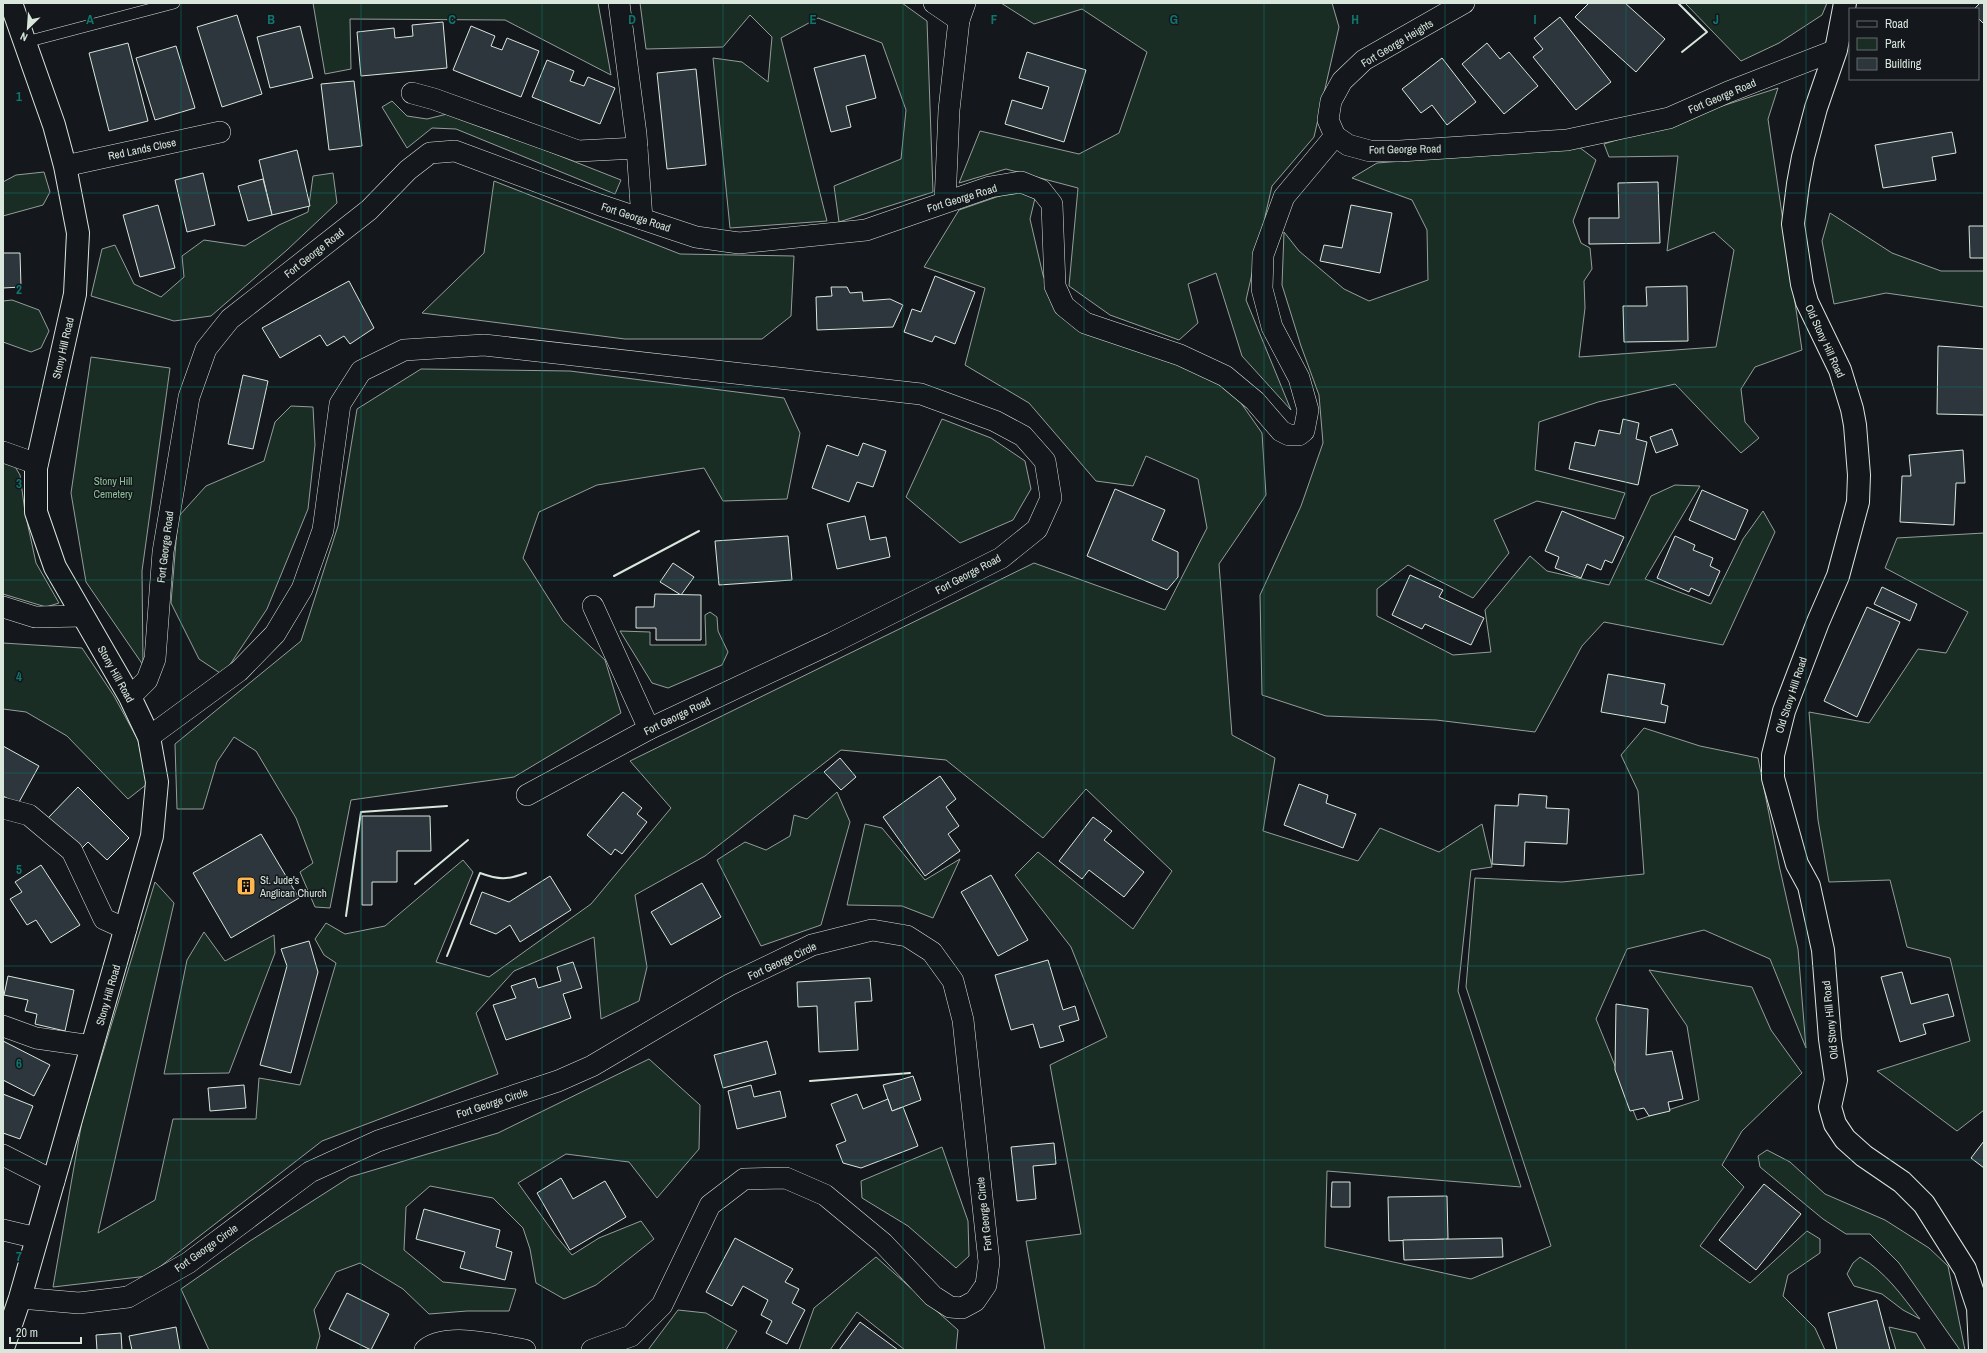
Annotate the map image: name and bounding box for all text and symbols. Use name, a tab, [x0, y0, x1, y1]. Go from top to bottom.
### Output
north arrow	[8, 8, 48, 48]
legend	[1849, 8, 1979, 80]
text: A	[86, 11, 94, 28]
text: B	[267, 11, 275, 28]
text: C	[448, 11, 456, 28]
text: D	[628, 11, 636, 28]
text: E	[809, 11, 817, 28]
text: F	[991, 11, 998, 28]
text: G	[1170, 11, 1178, 28]
text: H	[1351, 11, 1359, 28]
text: I	[1534, 11, 1537, 28]
text: J	[1713, 11, 1719, 28]
street label: Fort George Heights	[1358, 16, 1436, 70]
text: Road	[1885, 16, 1909, 32]
text: N	[18, 29, 30, 45]
text: Park	[1885, 36, 1905, 52]
text: Building	[1885, 56, 1922, 72]
street label: Fort George Road	[1686, 75, 1758, 117]
text: 1	[16, 88, 22, 105]
street label: Red Lands Close	[107, 135, 177, 163]
street label: Fort George Road	[1369, 141, 1441, 157]
street label: Fort George Road	[925, 181, 999, 215]
street label: Fort George Road	[599, 199, 673, 235]
street label: Fort George Road	[281, 225, 347, 281]
text: 2	[16, 281, 22, 298]
street label: Old Stony Hill Road	[1802, 302, 1848, 380]
street label: Stony Hill Road	[49, 316, 77, 380]
park label: Stony Hill Cemetery	[93, 474, 133, 501]
text: 3	[16, 475, 22, 492]
street label: Fort George Road	[154, 510, 176, 584]
street label: Fort George Road	[933, 551, 1003, 597]
street label: Stony Hill Road	[95, 643, 137, 705]
street label: Old Stony Hill Road	[1772, 655, 1810, 735]
text: 4	[16, 668, 22, 685]
street label: Fort George Road	[641, 694, 713, 738]
text: 5	[16, 861, 22, 878]
place label: St. Jude's Anglican Church	[259, 873, 327, 900]
building icon: St. Jude's Anglican Church	[235, 875, 257, 897]
street label: Fort George Circle	[745, 939, 819, 983]
street label: Stony Hill Road	[93, 963, 123, 1027]
street label: Old Stony Hill Road	[1819, 980, 1841, 1060]
text: 6	[16, 1055, 22, 1072]
street label: Fort George Circle	[455, 1085, 529, 1121]
street label: Fort George Circle	[973, 1176, 995, 1252]
street label: Fort George Circle	[172, 1221, 240, 1275]
text: 7	[16, 1248, 22, 1265]
scale bar	[10, 1319, 81, 1345]
text: 20 m	[16, 1325, 38, 1341]

